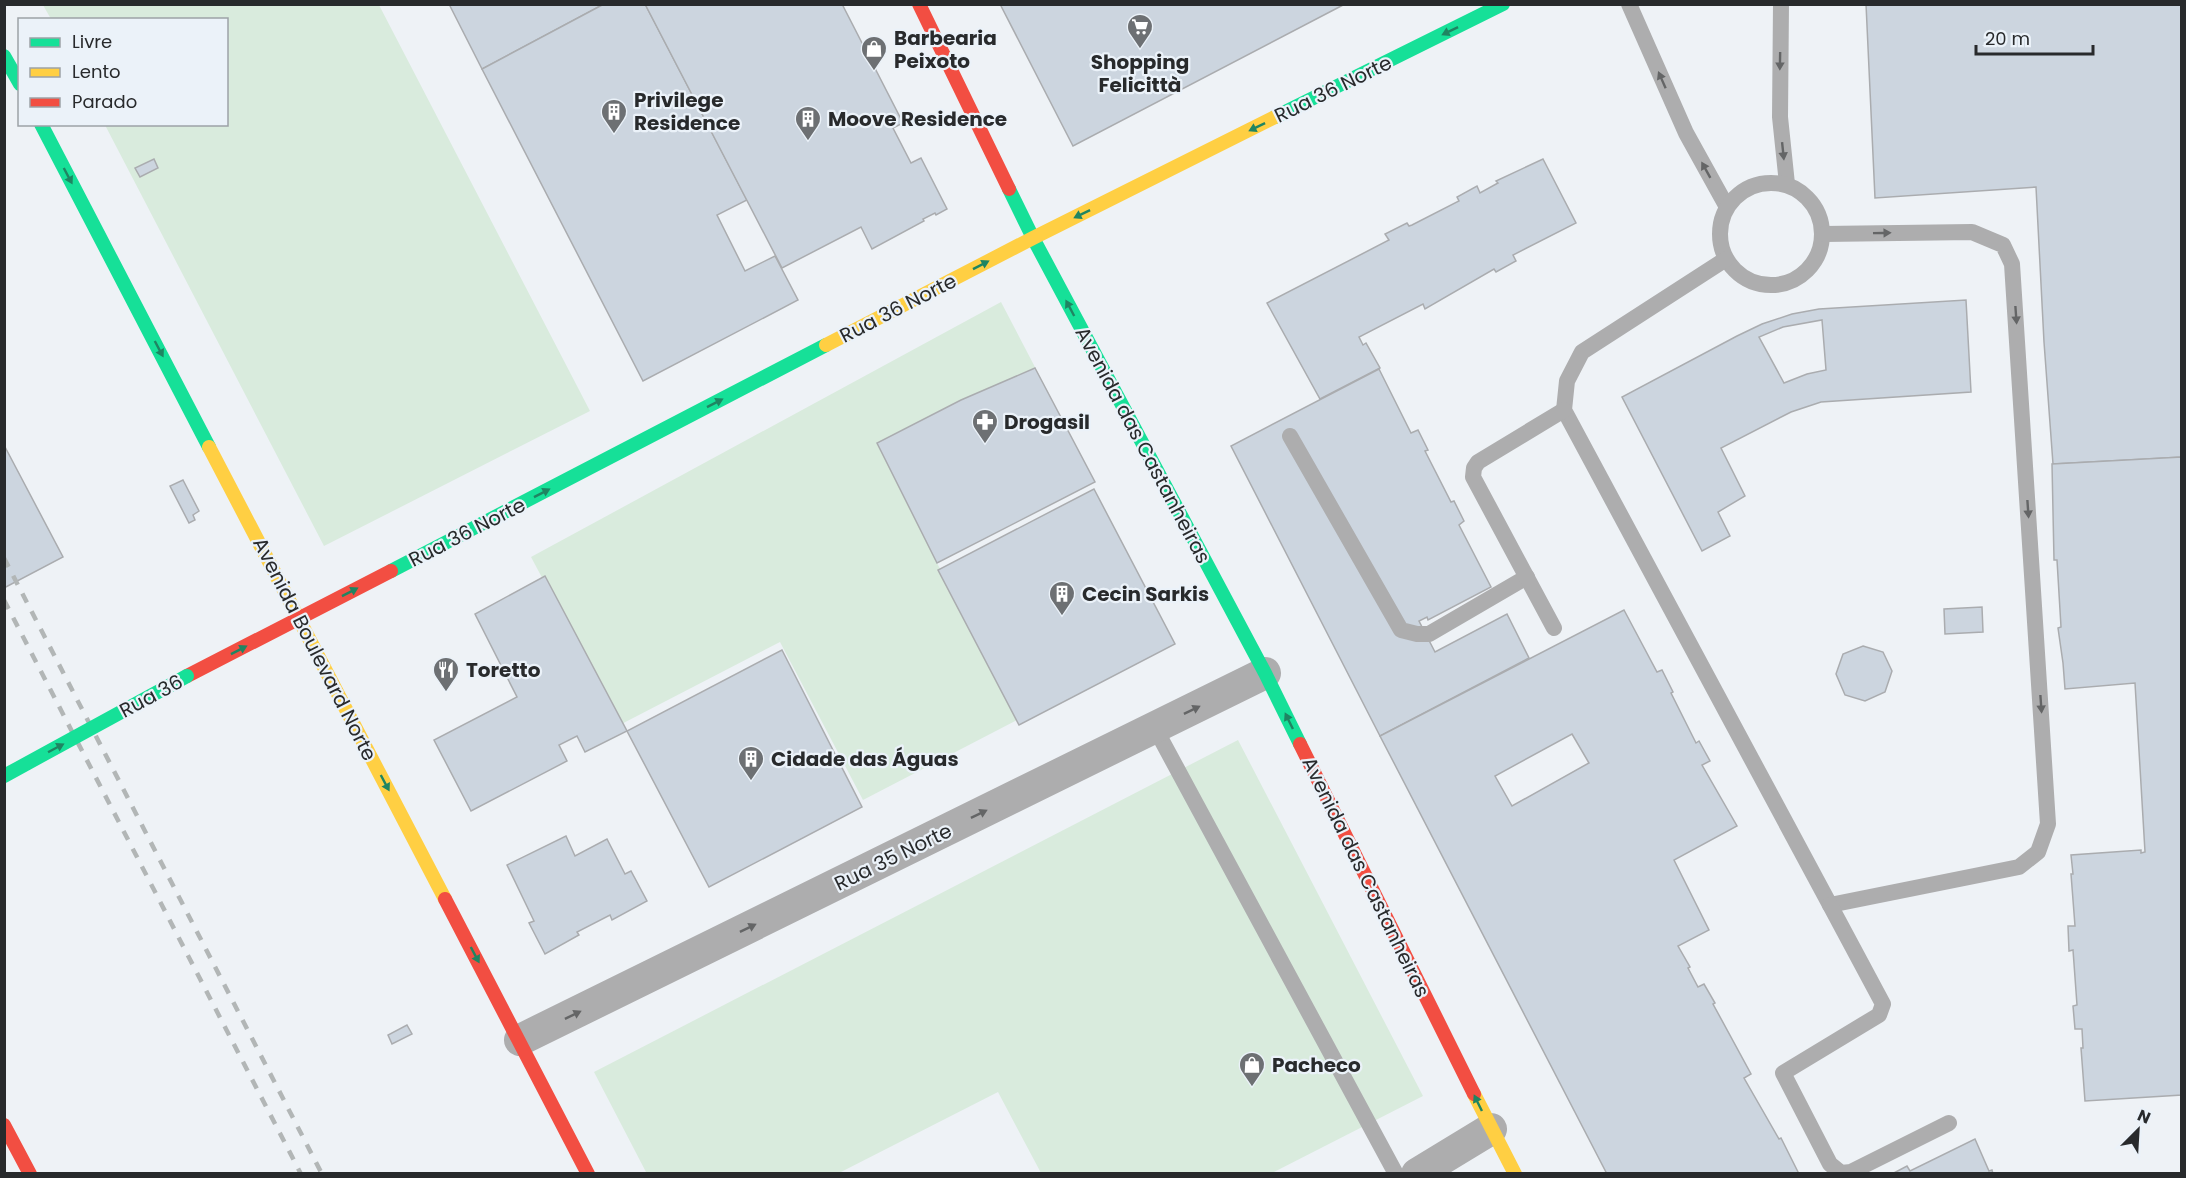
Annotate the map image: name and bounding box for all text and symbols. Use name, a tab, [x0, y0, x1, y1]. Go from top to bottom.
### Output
supermarket icon: Shopping Felicittà	[1125, 12, 1155, 50]
legend	[18, 18, 228, 126]
scale bar	[1976, 18, 2093, 56]
place label: Barbearia Peixoto	[894, 24, 997, 75]
one-way arrow	[1442, 26, 1459, 35]
text: 20 m	[1985, 26, 2030, 51]
text: Livre	[72, 29, 112, 54]
shop icon: Barbearia Peixoto	[859, 34, 889, 72]
place label: Shopping Felicittà	[1091, 48, 1189, 99]
street label: Rua 36 Norte	[1270, 48, 1396, 130]
one-way arrow	[1775, 51, 1785, 70]
text: Lento	[72, 59, 121, 84]
one-way arrow	[1657, 70, 1667, 88]
place label: Privilege Residence	[634, 86, 740, 137]
text: Parado	[72, 89, 137, 114]
building icon: Privilege Residence	[599, 97, 629, 135]
building icon: Moove Residence	[793, 104, 823, 142]
place label: Moove Residence	[828, 105, 1007, 133]
one-way arrow	[1248, 121, 1266, 131]
one-way arrow	[1778, 141, 1788, 160]
one-way arrow	[1701, 161, 1711, 178]
one-way arrow	[63, 168, 73, 185]
one-way arrow	[1074, 209, 1091, 218]
one-way arrow	[1873, 228, 1892, 238]
one-way arrow	[973, 260, 990, 270]
street label: Rua 36 Norte	[835, 267, 961, 349]
one-way arrow	[1065, 299, 1075, 316]
one-way arrow	[2011, 305, 2020, 324]
street label: Avenida das Castanheiras	[1069, 322, 1217, 568]
one-way arrow	[154, 341, 164, 358]
one-way arrow	[707, 398, 724, 408]
pharmacy icon: Drogasil	[970, 407, 1000, 445]
place label: Drogasil	[1004, 408, 1090, 436]
one-way arrow	[534, 488, 551, 498]
street label: Rua 36 Norte	[404, 491, 530, 573]
one-way arrow	[2024, 500, 2033, 519]
street label: Avenida Boulevard Norte	[246, 532, 384, 766]
building icon: Cecin Sarkis	[1047, 579, 1077, 617]
place label: Cecin Sarkis	[1082, 580, 1209, 608]
one-way arrow	[342, 587, 359, 597]
one-way arrow	[231, 645, 248, 654]
restaurant icon: Toretto	[431, 655, 461, 693]
place label: Toretto	[466, 656, 541, 684]
street label: Rua 36	[114, 668, 188, 724]
one-way arrow	[2036, 694, 2046, 713]
one-way arrow	[1183, 705, 1200, 714]
one-way arrow	[1284, 713, 1294, 730]
one-way arrow	[48, 743, 65, 753]
building icon: Cidade das Águas	[736, 744, 766, 782]
place label: Cidade das Águas	[771, 745, 959, 773]
street label: Avenida das Castanheiras	[1295, 752, 1437, 1002]
one-way arrow	[380, 774, 389, 791]
one-way arrow	[971, 810, 988, 819]
street label: Rua 35 Norte	[830, 816, 956, 898]
one-way arrow	[739, 924, 756, 933]
one-way arrow	[471, 947, 480, 964]
one-way arrow	[564, 1010, 581, 1019]
shop icon: Pacheco	[1237, 1050, 1267, 1088]
place label: Pacheco	[1272, 1051, 1361, 1079]
one-way arrow	[1474, 1095, 1483, 1112]
north arrow	[2108, 1100, 2168, 1160]
text: N	[2134, 1104, 2154, 1130]

